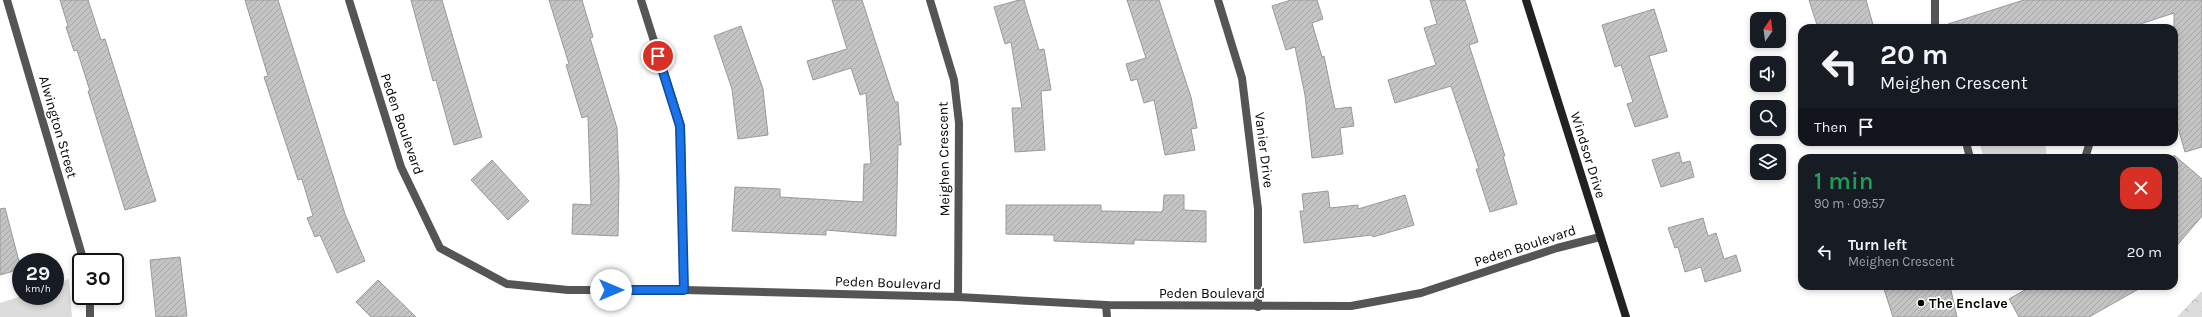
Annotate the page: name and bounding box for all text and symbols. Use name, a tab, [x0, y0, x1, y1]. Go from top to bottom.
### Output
north arrow	[1750, 12, 1786, 48]
map controls	[1750, 12, 1786, 180]
text: 20 m	[1880, 38, 1948, 71]
pin	[641, 39, 675, 73]
icon: left	[1814, 40, 1866, 92]
icon: arrive	[647, 45, 669, 67]
button: sound	[1750, 56, 1786, 92]
street label: Peden Boulevard	[377, 71, 427, 177]
text: Meighen Crescent	[1880, 72, 2028, 94]
street label: Alwington Street	[35, 74, 81, 180]
button: search	[1750, 100, 1786, 136]
street label: Meighen Crescent	[934, 101, 954, 217]
street label: Windsor Drive	[1567, 110, 1609, 200]
street label: Vanier Drive	[1251, 111, 1277, 189]
icon: arrive	[1855, 116, 1877, 138]
text: Then	[1814, 118, 1847, 136]
button: layers	[1750, 144, 1786, 180]
text: 1 min	[1814, 167, 1874, 195]
button: close	[2120, 167, 2162, 209]
text: 90 m · 09:57	[1814, 196, 1885, 211]
street label: Peden Boulevard	[1472, 222, 1578, 270]
text: Turn left	[1848, 236, 1907, 254]
icon: left	[1814, 241, 1836, 263]
text: 20 m	[2127, 243, 2162, 261]
speed limit sign: 30	[72, 253, 124, 305]
text: Meighen Crescent	[1848, 254, 1955, 269]
text: 29	[26, 262, 50, 285]
position arrow	[590, 269, 632, 311]
street label: Peden Boulevard	[835, 273, 941, 293]
text: km/h	[25, 283, 51, 295]
street label: Peden Boulevard	[1159, 285, 1265, 302]
place label: The Enclave	[1929, 295, 2008, 312]
marker: The Enclave	[1916, 298, 1926, 308]

